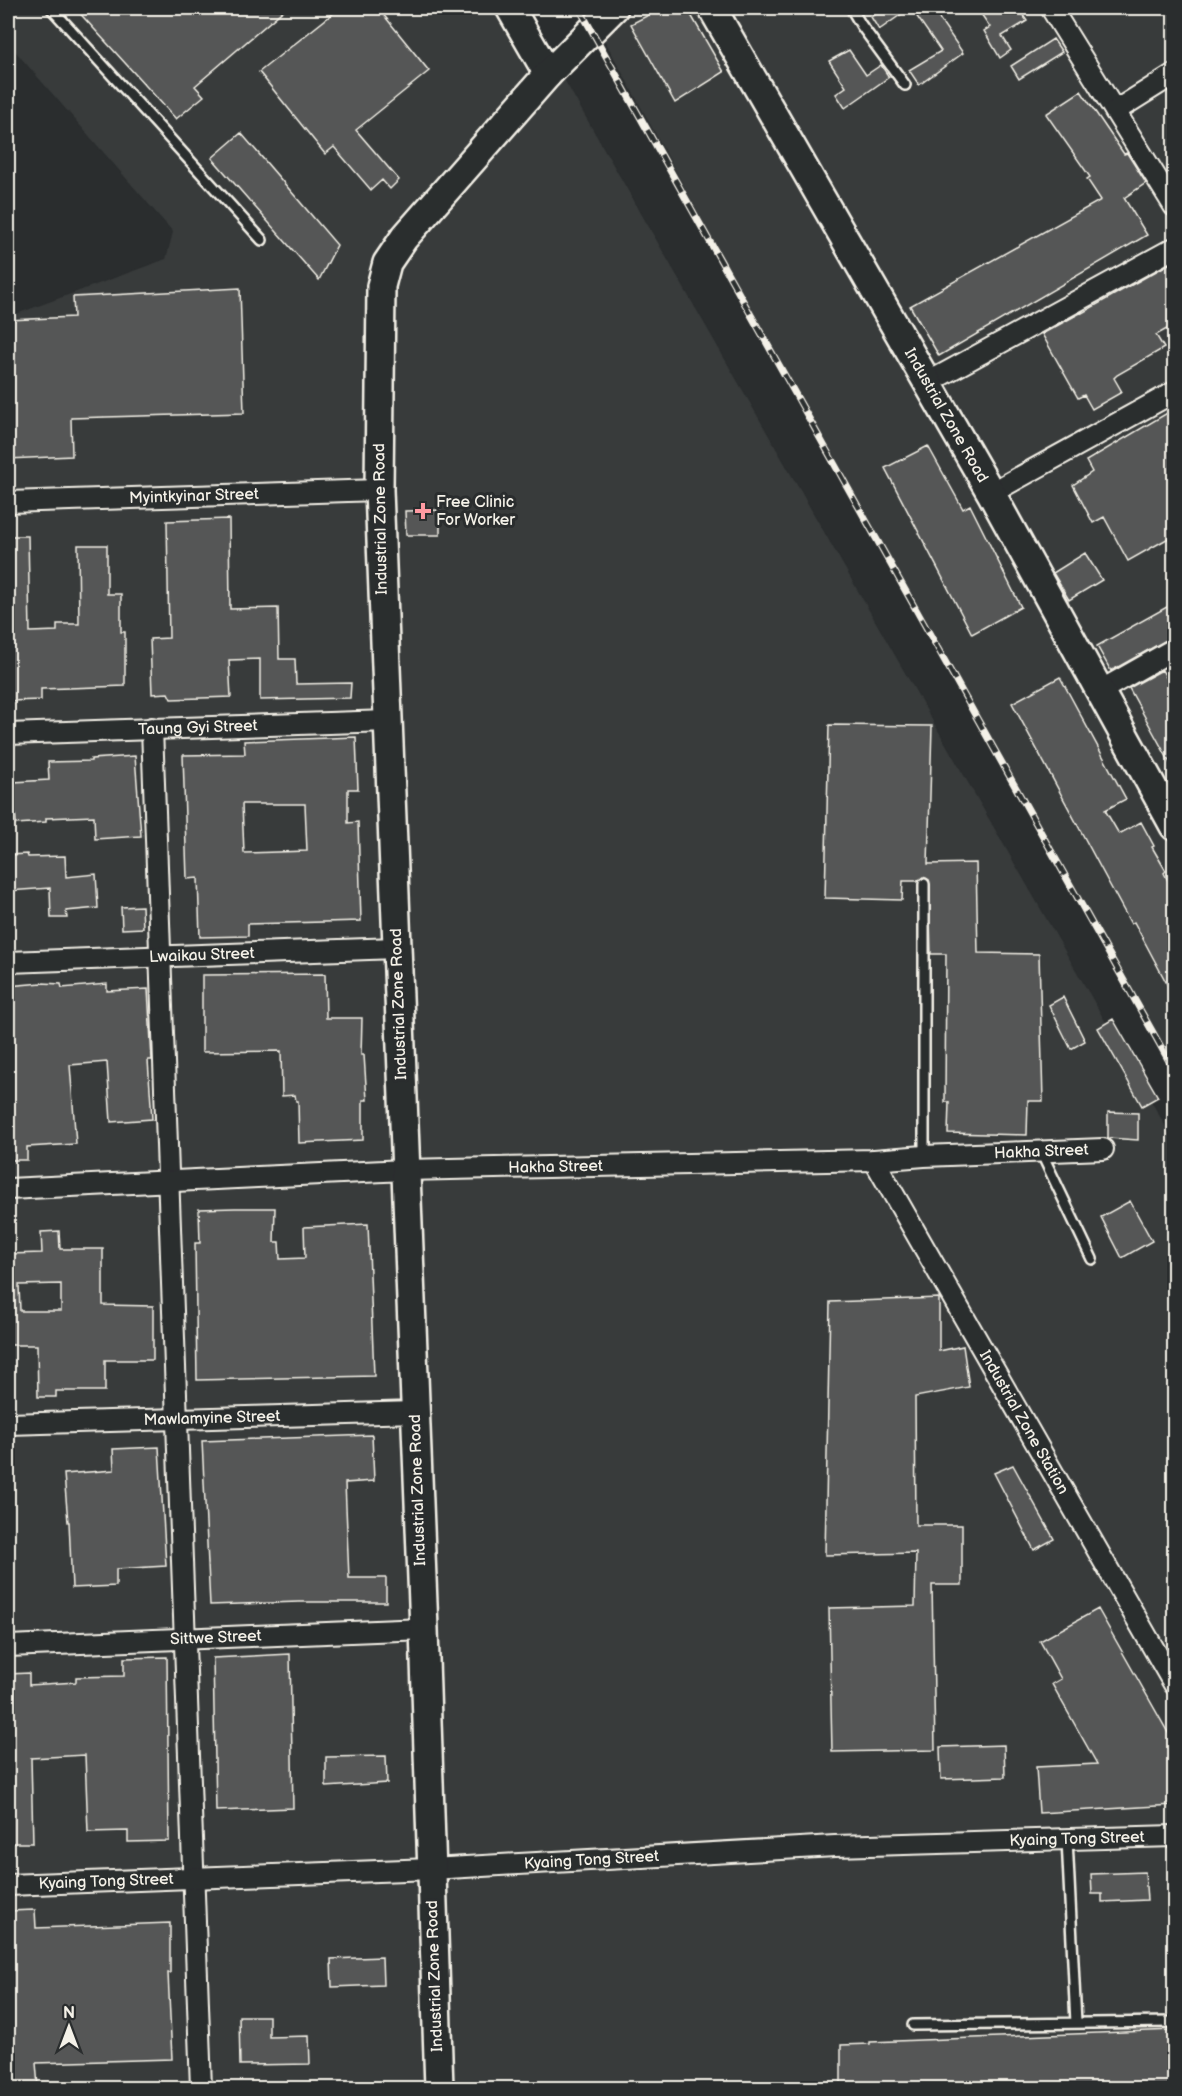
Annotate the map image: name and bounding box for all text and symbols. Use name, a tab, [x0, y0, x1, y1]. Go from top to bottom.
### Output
street label: Industrial Zone Road	[900, 345, 992, 486]
street label: Industrial Zone Road	[370, 443, 392, 595]
street label: Myintkyinar Street	[129, 484, 259, 508]
place label: Free Clinic For Worker	[436, 493, 515, 530]
marker: Free Clinic For Worker	[414, 502, 432, 520]
street label: Taung Gyi Street	[138, 716, 258, 739]
street label: Industrial Zone Road	[387, 928, 411, 1080]
street label: Lwaikau Street	[149, 944, 255, 966]
street label: Hakha Street	[994, 1140, 1089, 1163]
street label: Hakha Street	[508, 1156, 603, 1177]
street label: Industrial Zone Station	[975, 1347, 1073, 1497]
street label: Mawlamyine Street	[143, 1406, 281, 1430]
street label: Industrial Zone Road	[406, 1414, 430, 1566]
street label: Sittwe Street	[170, 1626, 262, 1649]
street label: Kyaing Tong Street	[1009, 1827, 1145, 1850]
street label: Kyaing Tong Street	[523, 1847, 659, 1873]
street label: Kyaing Tong Street	[38, 1869, 174, 1893]
street label: Industrial Zone Road	[423, 1900, 447, 2052]
north arrow	[39, 1997, 99, 2057]
text: N	[63, 2004, 75, 2023]

